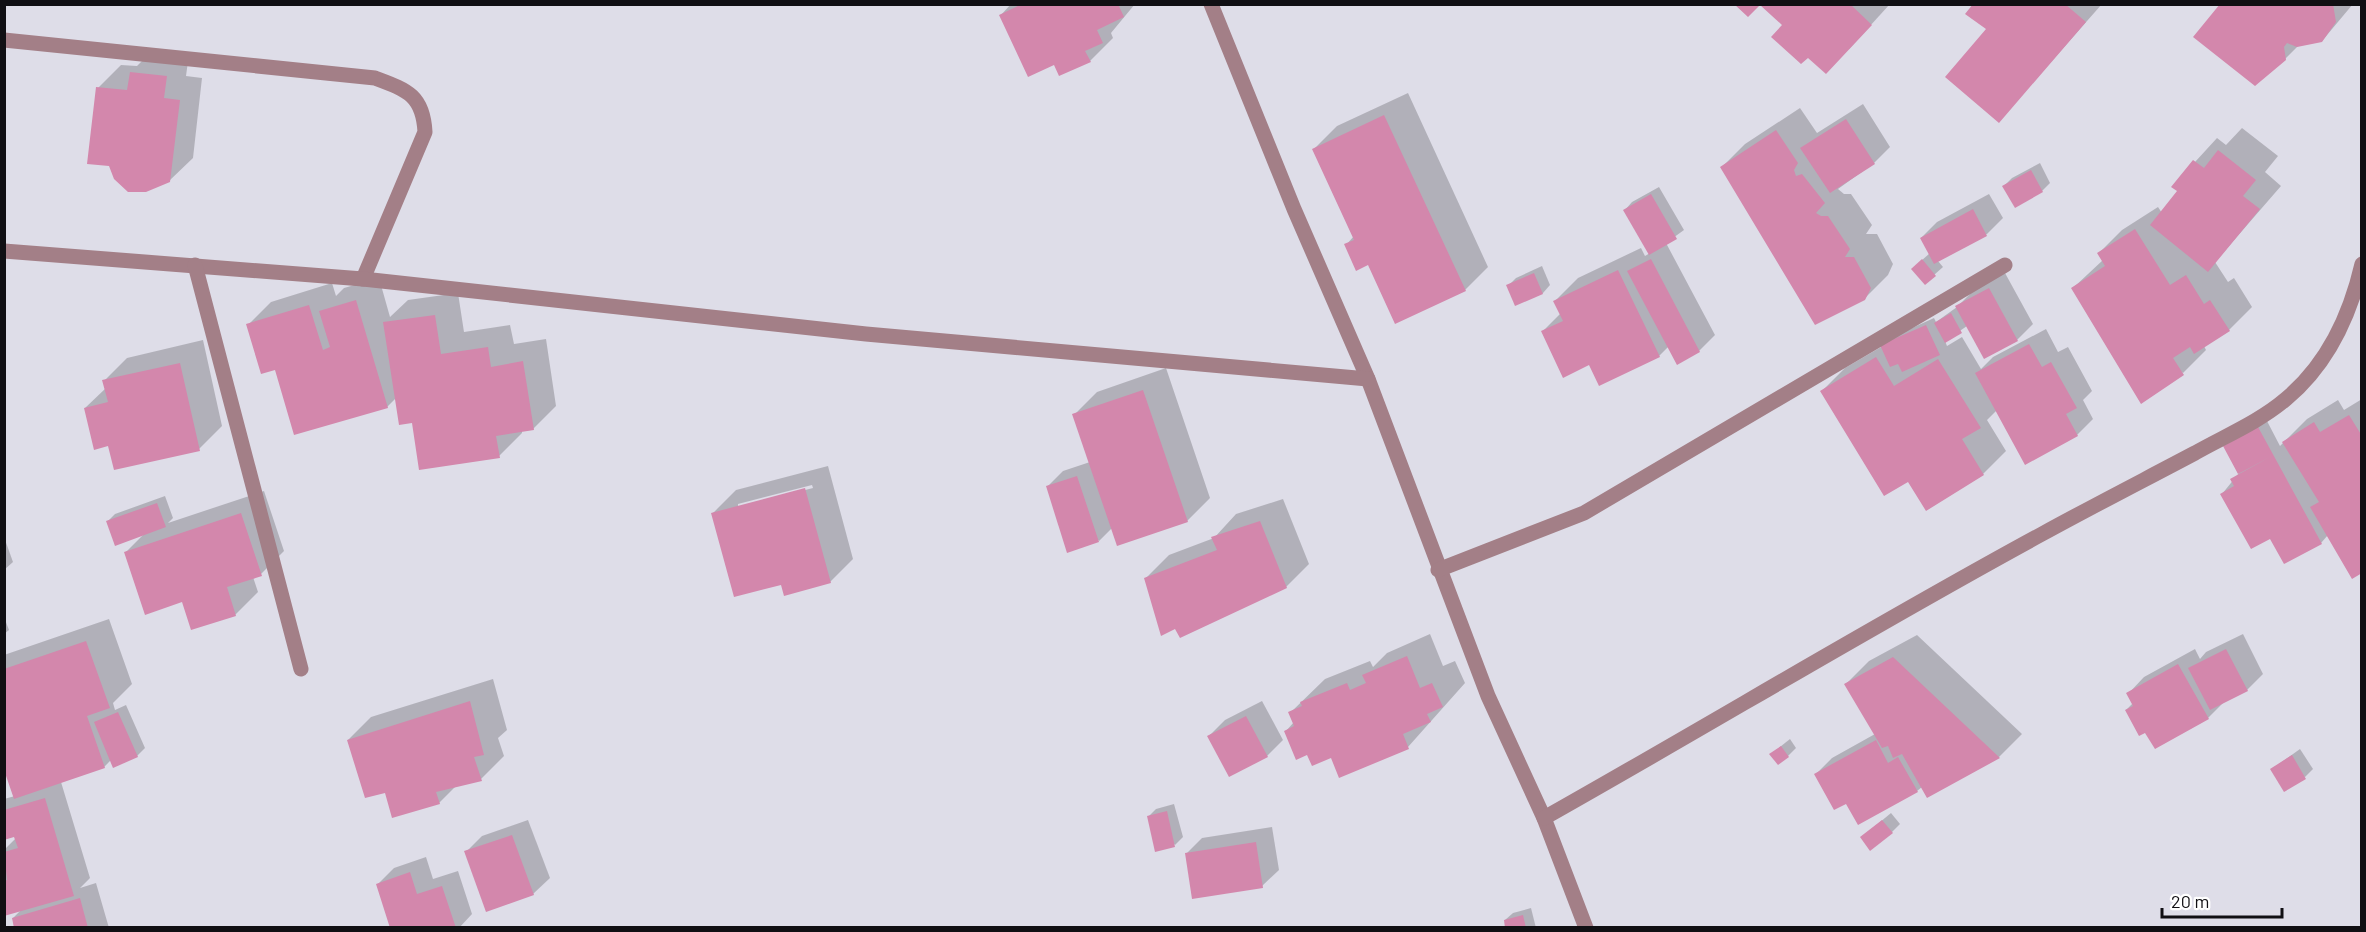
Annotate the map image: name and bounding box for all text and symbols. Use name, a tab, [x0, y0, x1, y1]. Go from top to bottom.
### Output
scale bar	[2162, 881, 2282, 919]
text: 20 m	[2171, 890, 2209, 912]

